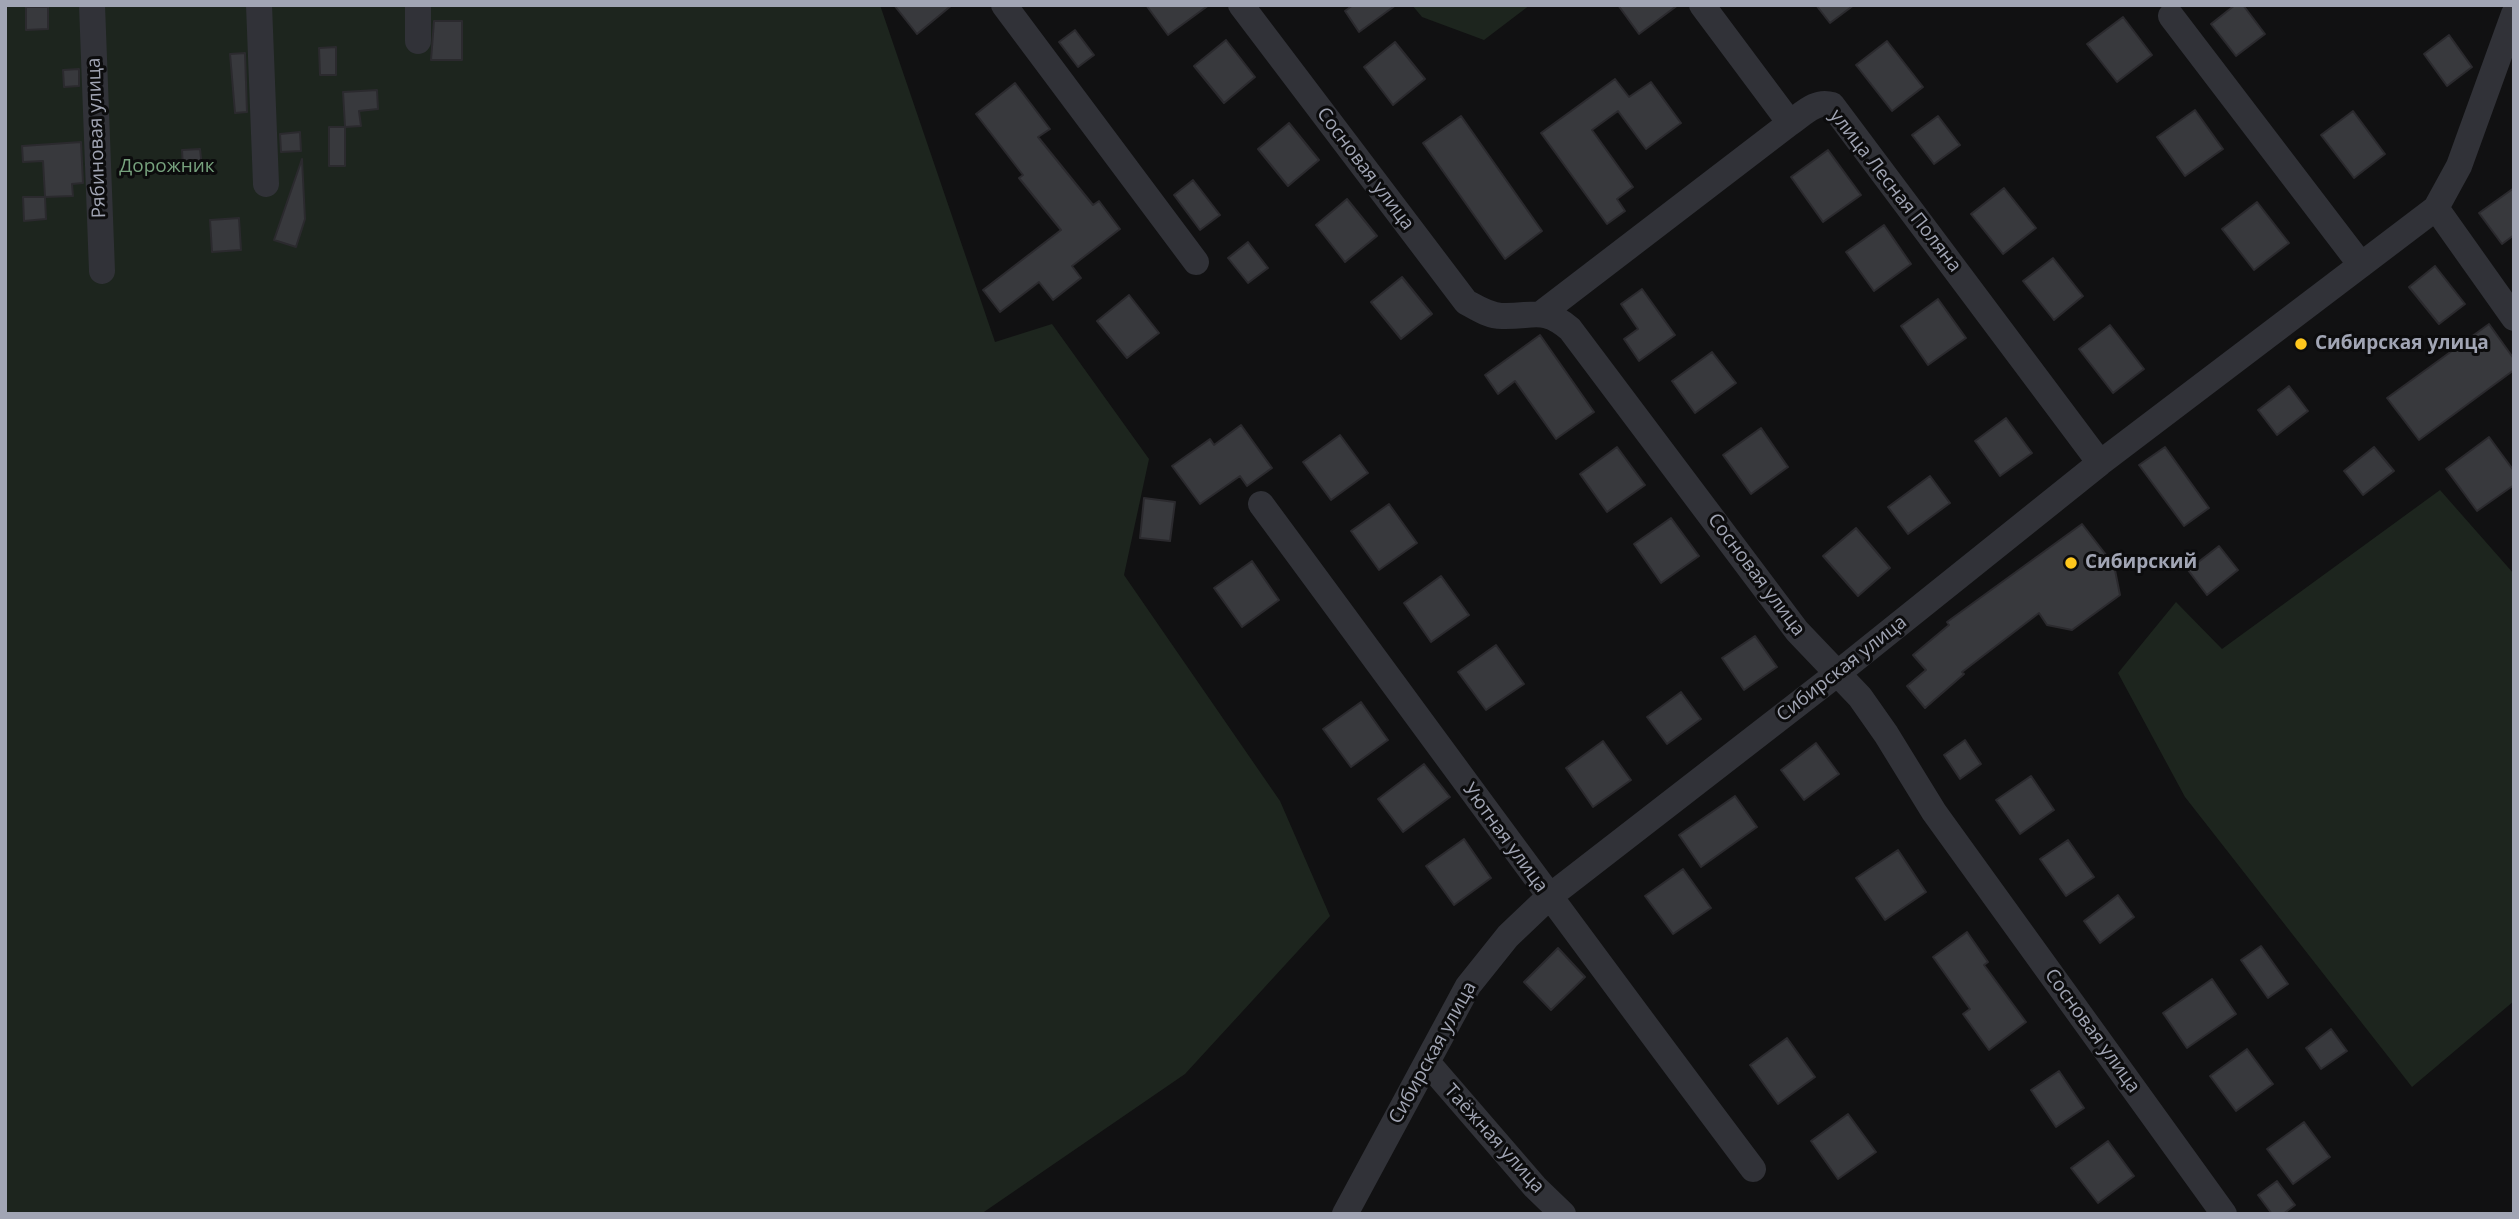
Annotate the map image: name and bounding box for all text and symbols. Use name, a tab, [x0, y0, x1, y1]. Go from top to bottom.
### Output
street label: Рябиновая улица	[83, 57, 111, 219]
street label: Сосновая улица	[1311, 103, 1419, 235]
street label: улица Лесная Поляна	[1824, 105, 1966, 277]
park label: Дорожник	[119, 156, 215, 178]
place label: Сибирская улица	[2315, 333, 2489, 355]
marker: Сибирская улица	[2293, 336, 2309, 352]
street label: Сосновая улица	[1702, 509, 1810, 641]
place label: Сибирский	[2085, 552, 2197, 574]
marker: Сибирский	[2063, 555, 2079, 571]
street label: Сибирская улица	[1772, 611, 1912, 727]
street label: Уютная улица	[1458, 779, 1552, 897]
street label: Сосновая улица	[2039, 965, 2145, 1097]
street label: Сибирская улица	[1385, 978, 1481, 1128]
street label: Таёжная улица	[1439, 1080, 1549, 1198]

